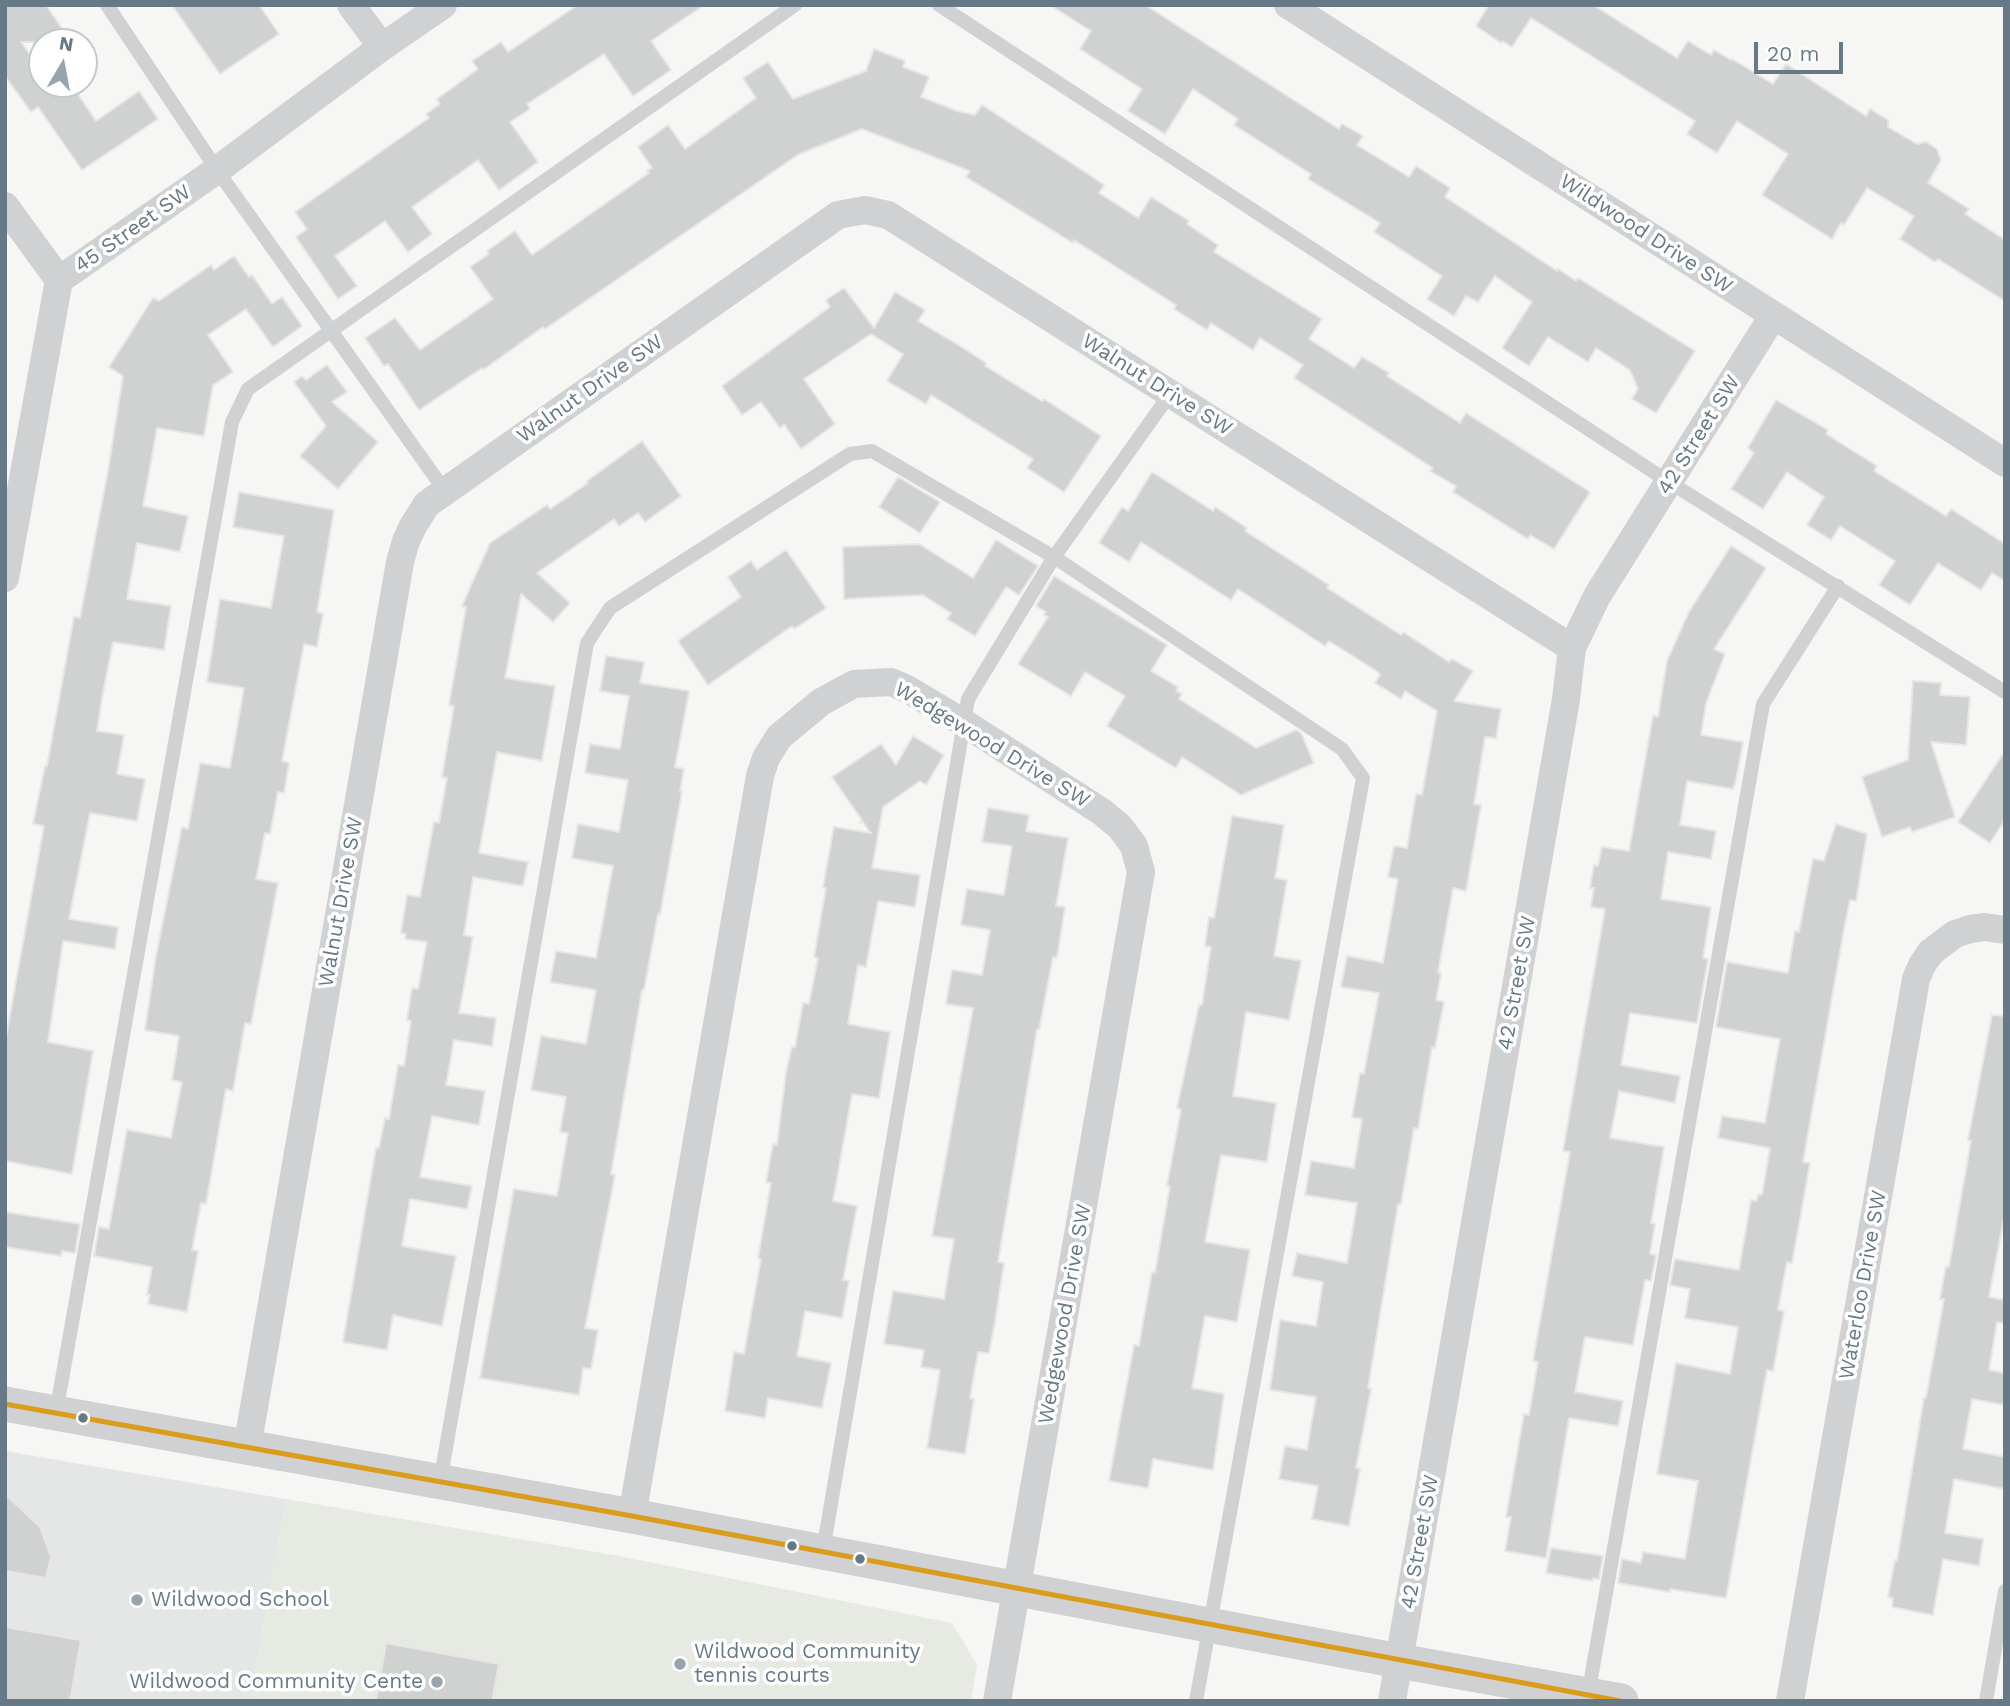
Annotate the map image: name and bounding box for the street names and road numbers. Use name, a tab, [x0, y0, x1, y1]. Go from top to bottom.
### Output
street label: Wildwood Drive SW	[1555, 169, 1737, 299]
street label: 45 Street SW	[70, 180, 196, 278]
street label: Walnut Drive SW	[512, 329, 668, 449]
street label: Walnut Drive SW	[1077, 329, 1237, 441]
street label: 42 Street SW	[1652, 371, 1746, 499]
street label: Wedgewood Drive SW	[890, 677, 1094, 813]
street label: Walnut Drive SW	[314, 815, 368, 989]
street label: 42 Street SW	[1493, 914, 1541, 1052]
street label: Waterloo Drive SW	[1834, 1188, 1892, 1382]
street label: Wedgewood Drive SW	[1033, 1202, 1097, 1426]
street label: 42 Street SW	[1396, 1473, 1444, 1611]

